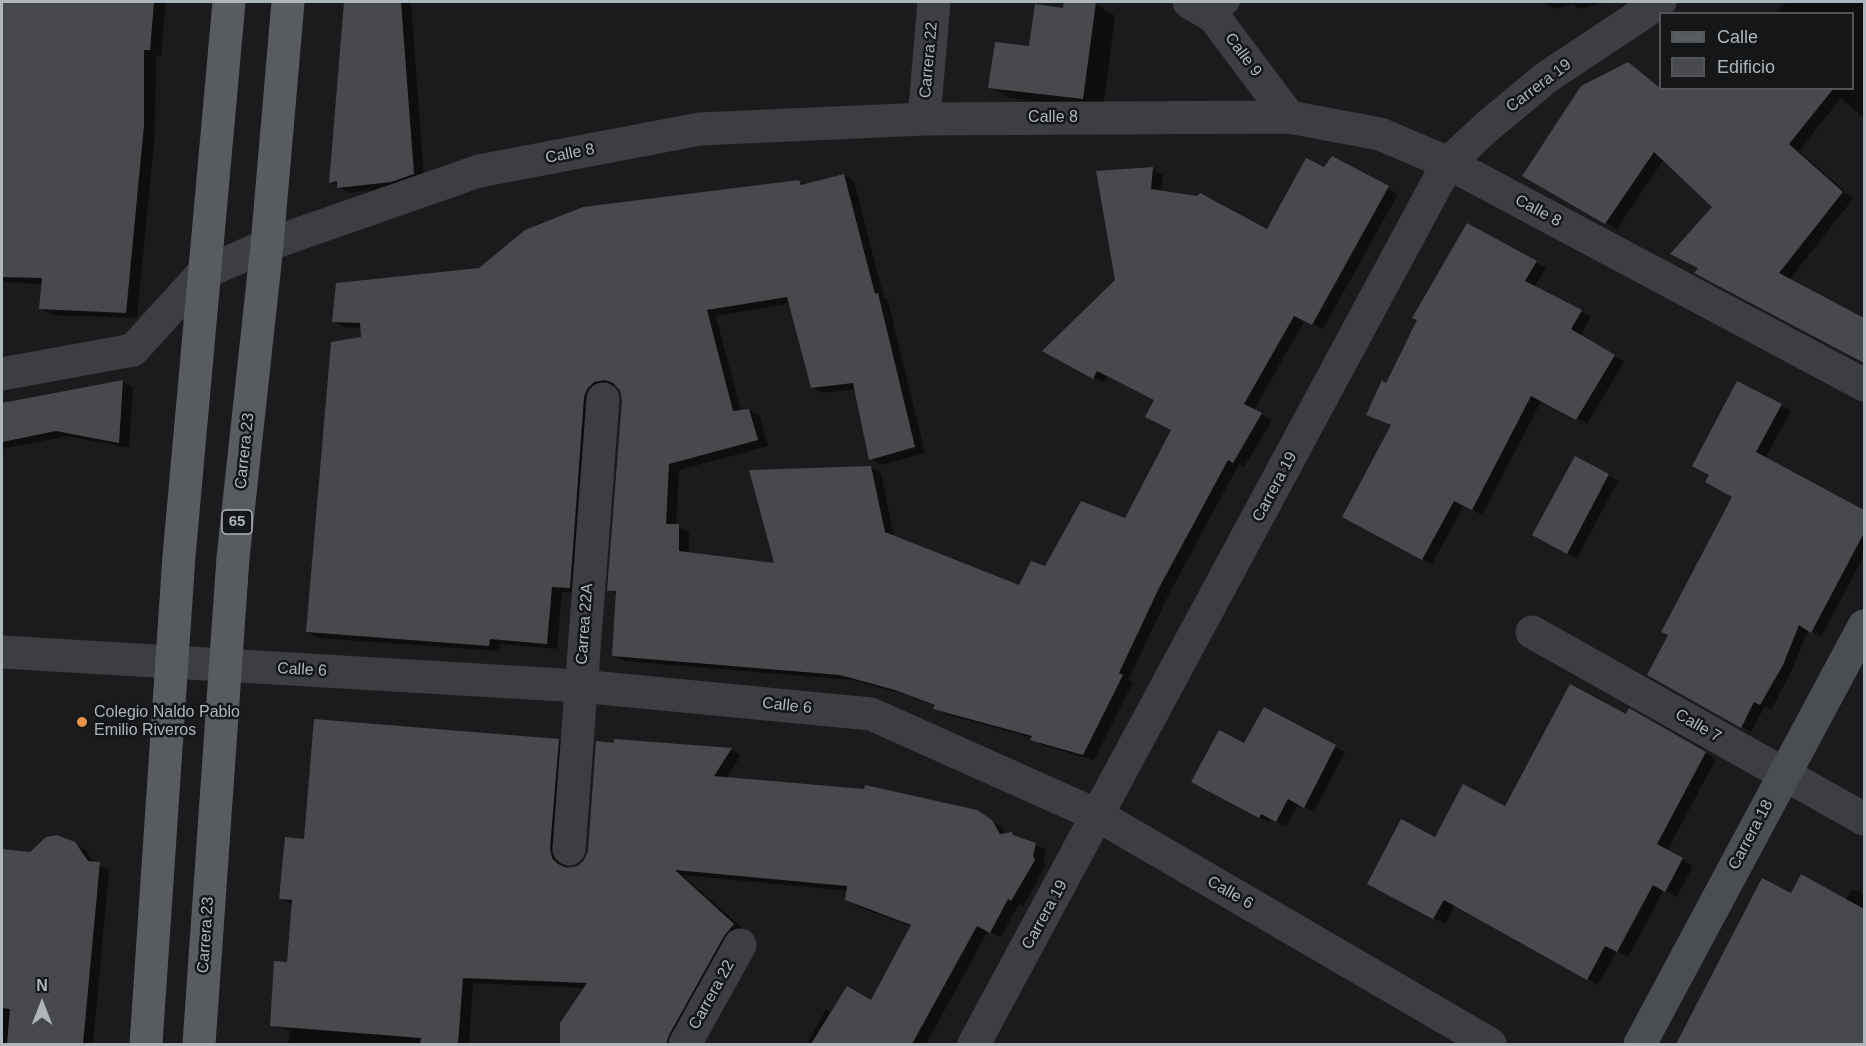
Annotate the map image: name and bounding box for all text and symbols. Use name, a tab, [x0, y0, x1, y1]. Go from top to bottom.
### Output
legend	[1659, 12, 1854, 90]
street label: Carrera 22	[916, 21, 942, 99]
text: Calle	[1717, 27, 1758, 47]
street label: Calle 9	[1220, 29, 1266, 81]
street label: Carrera 19	[1503, 55, 1575, 117]
text: Edificio	[1717, 57, 1775, 77]
street label: Calle 8	[1028, 108, 1078, 128]
street label: Calle 8	[544, 140, 596, 168]
street label: Calle 8	[1512, 191, 1564, 231]
street label: Carrera 23	[231, 412, 259, 490]
street label: Carrera 19	[1249, 449, 1301, 525]
road number: 65	[222, 510, 252, 534]
street label: Carrea 22A	[573, 583, 597, 665]
street label: Calle 6	[277, 659, 327, 681]
street label: Calle 6	[761, 694, 813, 718]
place label: Colegio Naldo Pablo Emilio Riveros	[94, 703, 240, 741]
street label: Calle 7	[1672, 705, 1724, 747]
marker: Colegio Naldo Pablo Emilio Riveros	[75, 715, 89, 729]
street label: Carrera 18	[1725, 797, 1777, 873]
street label: Calle 6	[1204, 872, 1256, 914]
street label: Carrera 19	[1018, 877, 1072, 953]
street label: Carrera 23	[194, 896, 218, 974]
street label: Carrera 22	[685, 957, 739, 1033]
north arrow	[12, 974, 72, 1034]
text: N	[36, 977, 48, 994]

